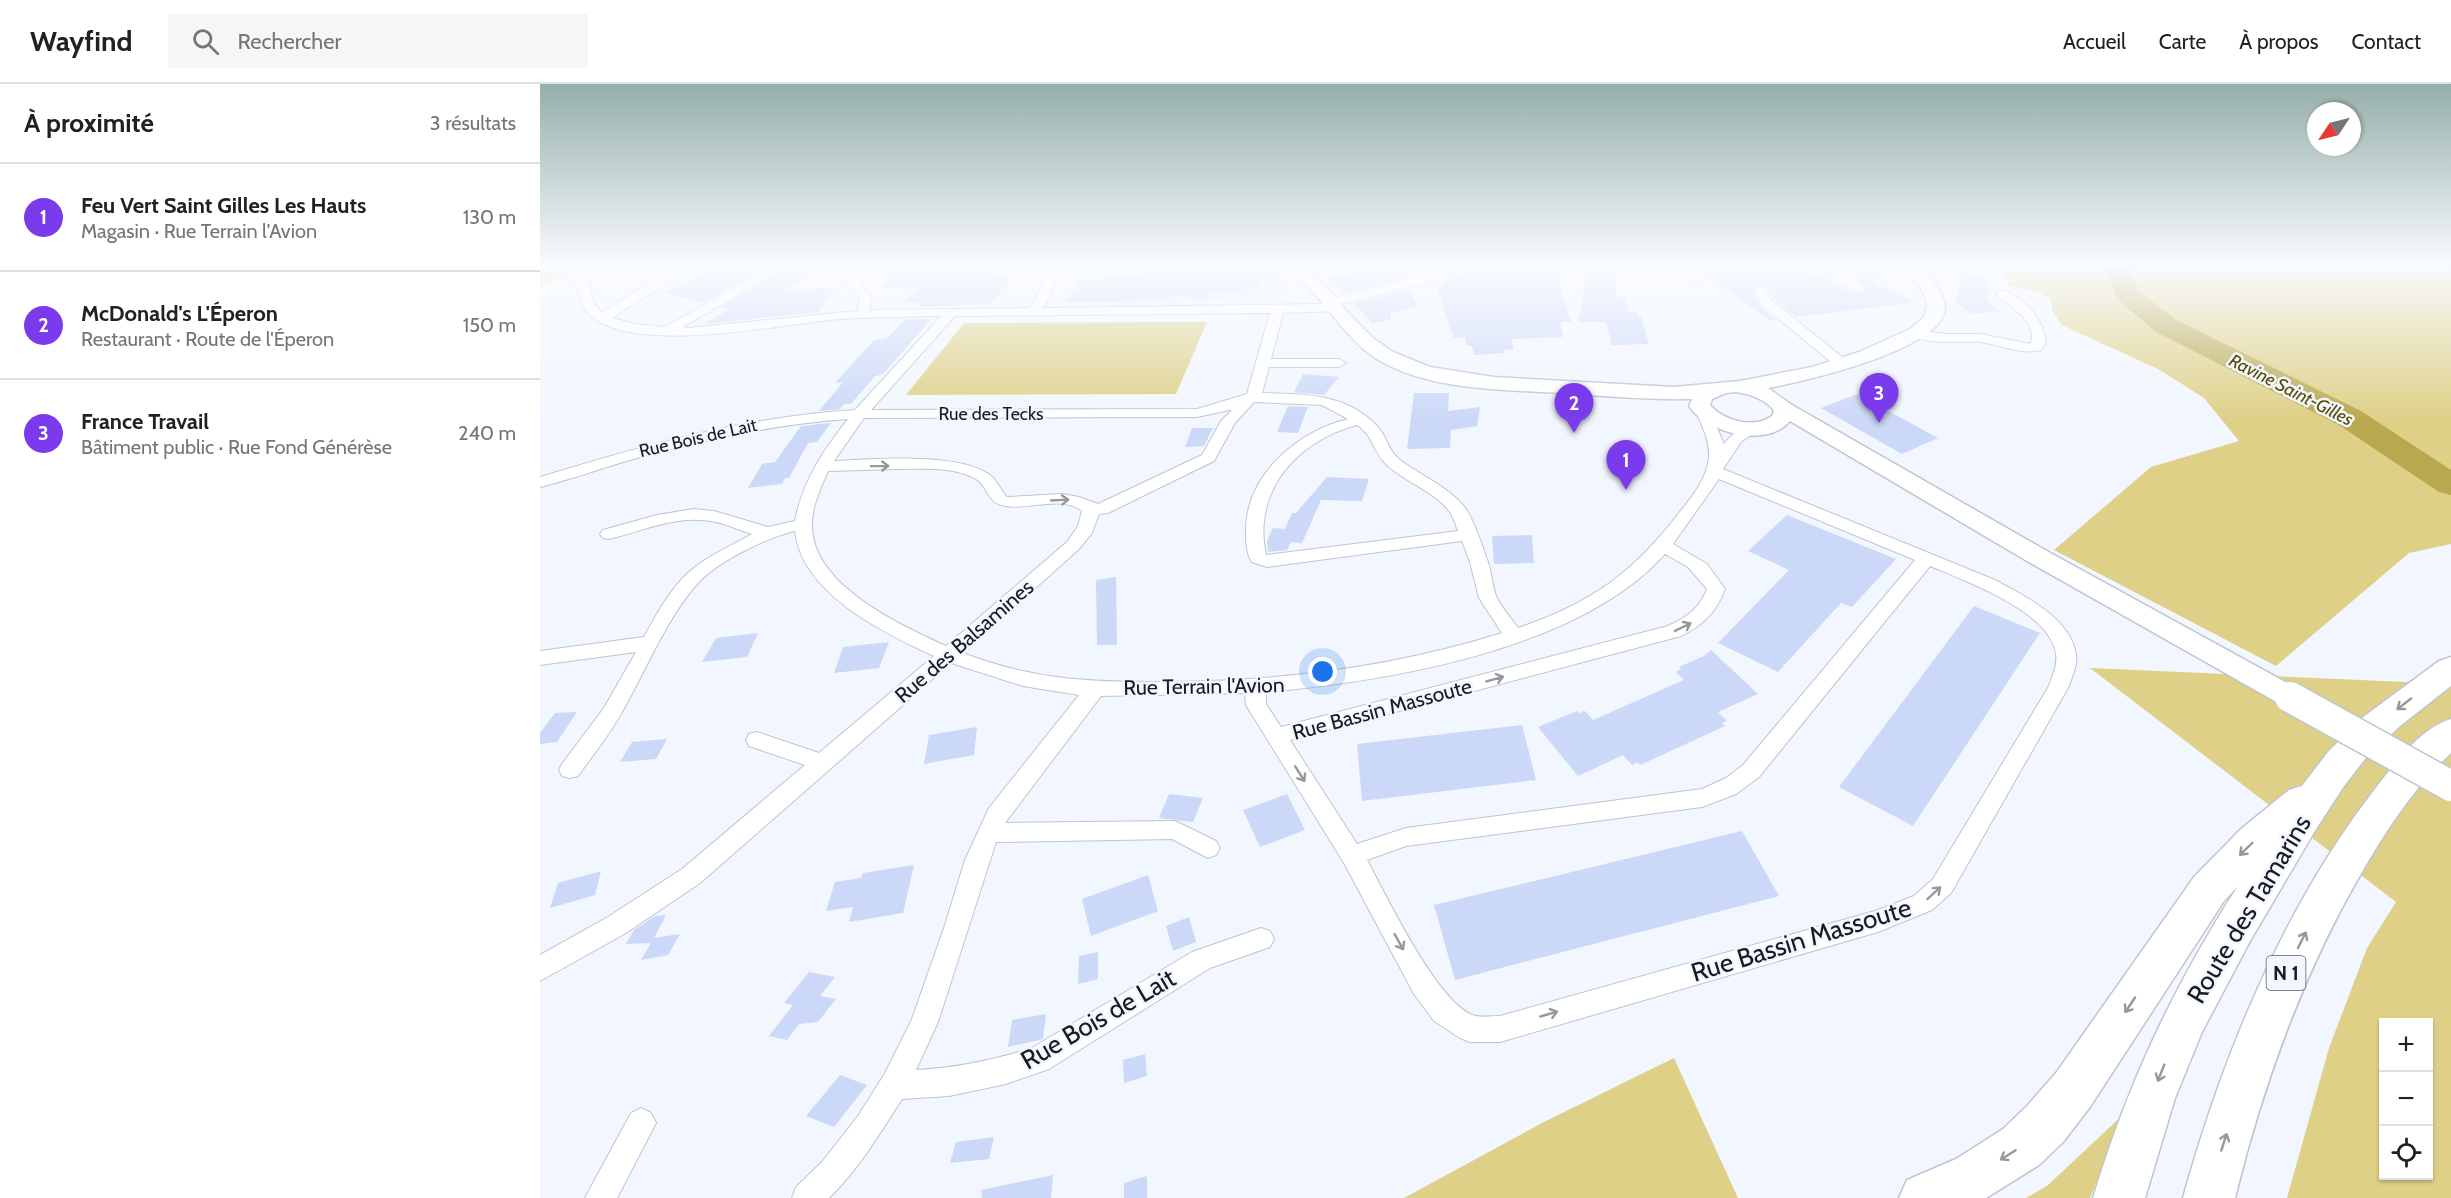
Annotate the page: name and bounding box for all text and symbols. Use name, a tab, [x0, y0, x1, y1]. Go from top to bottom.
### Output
search box	[168, 14, 588, 68]
text: Wayfind	[30, 24, 132, 58]
icon: search	[189, 25, 222, 58]
text: Rechercher	[237, 28, 341, 55]
text: Accueil	[2063, 29, 2126, 54]
text: Carte	[2159, 29, 2206, 54]
text: À propos	[2239, 29, 2318, 54]
text: Contact	[2351, 29, 2421, 54]
north arrow	[2307, 102, 2361, 156]
text: À proximité	[24, 107, 154, 139]
text: 3 résultats	[430, 111, 516, 135]
text: Feu Vert Saint Gilles Les Hauts	[81, 192, 366, 219]
text: 1	[40, 205, 47, 229]
text: 130 m	[463, 205, 516, 229]
text: Magasin · Rue Terrain l'Avion	[81, 219, 317, 243]
text: McDonald's L'Éperon	[81, 300, 278, 327]
text: 2	[38, 313, 49, 337]
text: 150 m	[463, 313, 516, 337]
text: Restaurant · Route de l'Éperon	[81, 327, 334, 351]
water label: Ravine Saint-Gilles	[2225, 349, 2357, 431]
pin: 3	[1860, 374, 1898, 423]
pin: 2	[1554, 384, 1594, 433]
street label: Rue des Tecks	[938, 403, 1044, 425]
text: France Travail	[81, 408, 209, 435]
street label: Rue Bois de Lait	[637, 414, 759, 462]
text: 3	[38, 421, 49, 445]
text: 240 m	[458, 421, 516, 445]
text: Bâtiment public · Rue Fond Générèse	[81, 435, 392, 459]
pin: 1	[1606, 440, 1646, 490]
one-way arrow	[869, 460, 889, 472]
one-way arrow	[1049, 495, 1069, 506]
street label: Rue des Balsamines	[890, 574, 1039, 708]
one-way arrow	[1674, 620, 1692, 632]
your location	[1308, 657, 1337, 686]
street label: Rue Terrain l'Avion	[1123, 672, 1285, 700]
street label: Rue Bassin Massoute	[1290, 673, 1475, 745]
one-way arrow	[1486, 673, 1505, 684]
one-way arrow	[2396, 698, 2412, 711]
one-way arrow	[1294, 766, 1307, 783]
street label: Route des Tamarins	[2180, 809, 2318, 1009]
one-way arrow	[2238, 841, 2253, 856]
one-way arrow	[1926, 886, 1941, 900]
street label: Rue Bassin Massoute	[1687, 891, 1915, 989]
one-way arrow	[2297, 932, 2308, 950]
one-way arrow	[1394, 934, 1406, 951]
road number: N 1	[2266, 956, 2306, 990]
street label: Rue Bois de Lait	[1015, 962, 1181, 1076]
one-way arrow	[2124, 996, 2136, 1013]
one-way arrow	[1539, 1008, 1558, 1019]
map controls	[2379, 1018, 2433, 1180]
button: +	[2379, 1018, 2433, 1072]
one-way arrow	[2155, 1063, 2166, 1082]
button: −	[2379, 1072, 2433, 1126]
button: locate	[2379, 1126, 2433, 1180]
one-way arrow	[2220, 1133, 2231, 1152]
one-way arrow	[2000, 1150, 2017, 1162]

